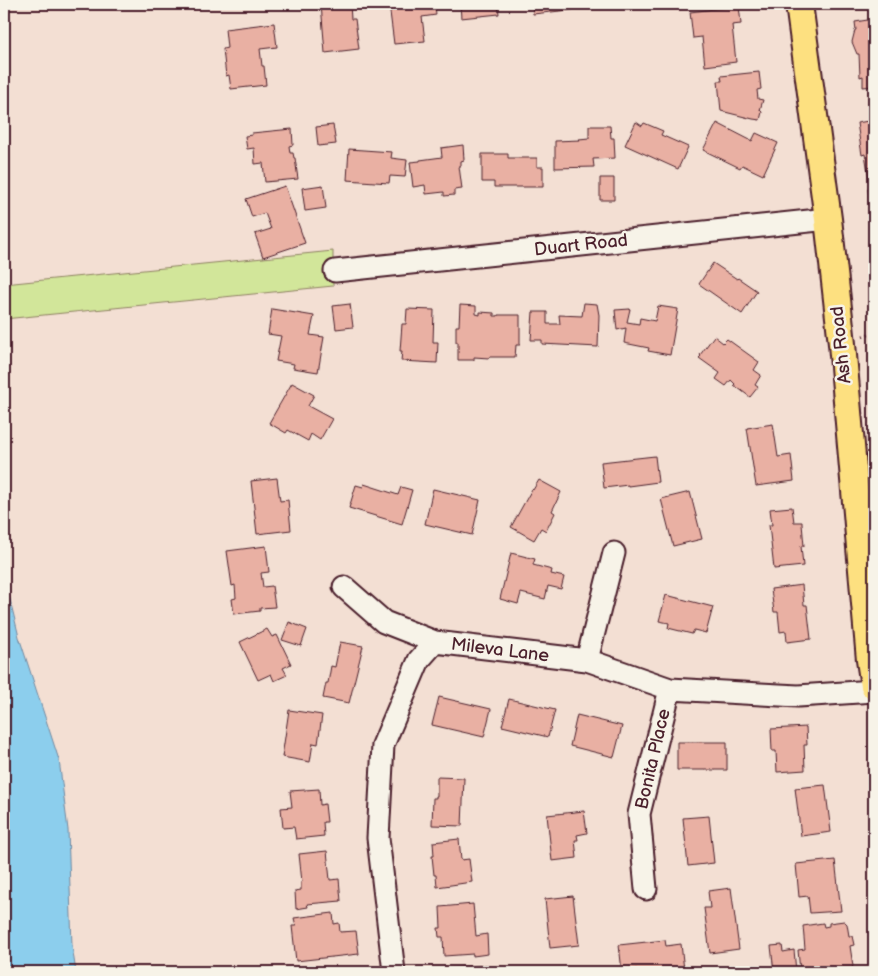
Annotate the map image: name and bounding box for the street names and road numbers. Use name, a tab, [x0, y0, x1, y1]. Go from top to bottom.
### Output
street label: Duart Road	[533, 230, 629, 260]
street label: Ash Road	[827, 305, 855, 385]
street label: Mileva Lane	[450, 634, 550, 666]
street label: Bonita Place	[631, 706, 675, 811]

